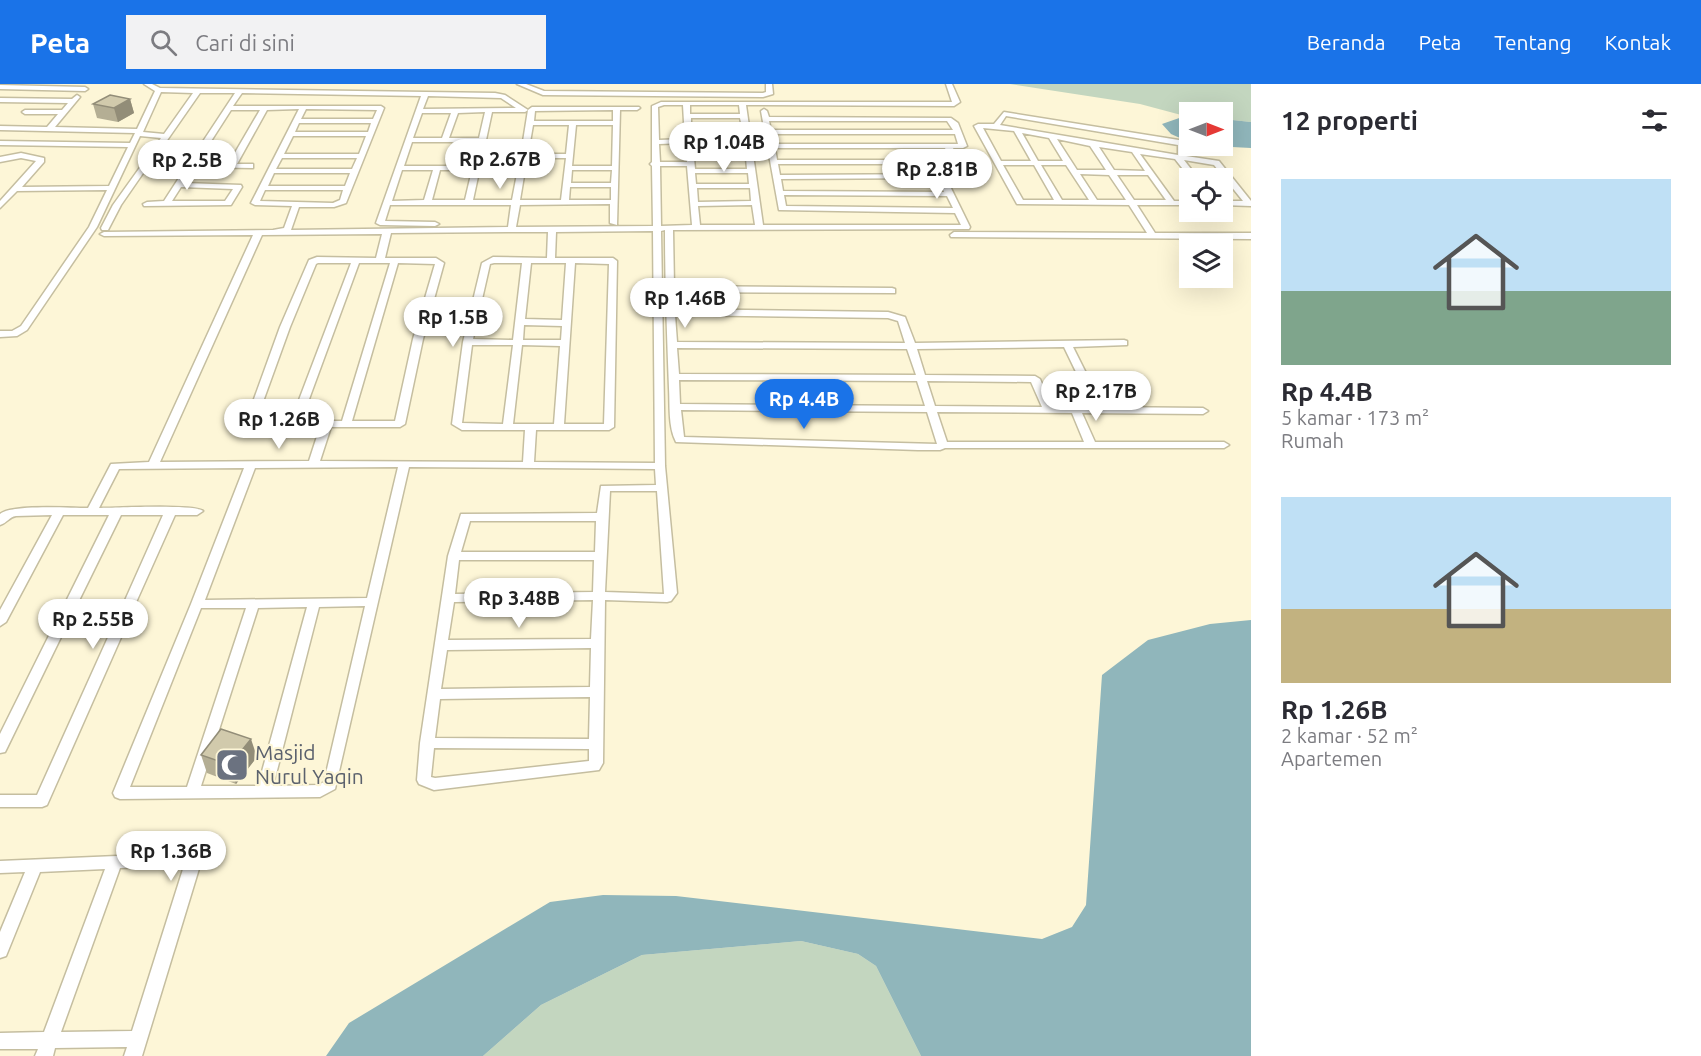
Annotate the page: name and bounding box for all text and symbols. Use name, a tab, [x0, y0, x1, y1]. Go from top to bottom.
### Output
search box	[126, 15, 546, 69]
icon: search	[147, 26, 180, 59]
text: Peta	[30, 27, 90, 58]
text: Cari di sini	[195, 30, 295, 55]
text: Beranda	[1307, 30, 1386, 54]
text: Peta	[1419, 30, 1461, 54]
text: Tentang	[1494, 30, 1572, 54]
text: Kontak	[1605, 30, 1671, 54]
north arrow	[1179, 102, 1233, 156]
map controls	[1179, 102, 1233, 288]
icon: filters	[1638, 104, 1671, 137]
text: 12 properti	[1281, 106, 1418, 135]
pin: Rp 1.04B	[662, 122, 786, 173]
text: Rp 1.04B	[683, 130, 765, 153]
pin: Rp 2.67B	[438, 139, 562, 190]
pin: Rp 2.5B	[132, 140, 242, 191]
text: Rp 2.67B	[459, 147, 541, 170]
text: Rp 2.5B	[152, 148, 222, 171]
pin: Rp 2.81B	[875, 149, 999, 200]
text: Rp 2.81B	[896, 157, 978, 180]
button: locate	[1179, 168, 1233, 222]
icon: home	[1422, 218, 1530, 326]
button: layers	[1179, 234, 1233, 288]
pin: Rp 1.46B	[623, 278, 747, 329]
text: Rp 1.46B	[644, 286, 726, 309]
pin: Rp 1.5B	[398, 297, 508, 348]
text: Rp 1.5B	[418, 305, 488, 328]
pin: Rp 2.17B	[1034, 371, 1158, 422]
text: Rp 4.4B	[1281, 377, 1373, 406]
pin: Rp 4.4B	[749, 379, 859, 430]
text: Rp 2.17B	[1055, 379, 1137, 402]
text: Rp 4.4B	[769, 387, 839, 410]
pin: Rp 1.26B	[217, 399, 341, 450]
text: 5 kamar · 173 m²	[1281, 406, 1429, 429]
text: Rp 1.26B	[238, 407, 320, 430]
text: Rumah	[1281, 429, 1344, 452]
icon: home	[1422, 536, 1530, 644]
pin: Rp 3.48B	[457, 578, 581, 629]
text: Rp 3.48B	[478, 586, 560, 609]
pin: Rp 2.55B	[31, 599, 155, 650]
text: Rp 2.55B	[52, 607, 134, 630]
text: Rp 1.26B	[1281, 695, 1387, 724]
text: 2 kamar · 52 m²	[1281, 724, 1418, 747]
place label: Masjid Nurul Yaqin	[255, 740, 364, 788]
mosque icon: Masjid Nurul Yaqin	[214, 747, 250, 783]
text: Apartemen	[1281, 747, 1382, 770]
pin: Rp 1.36B	[109, 831, 233, 882]
text: Rp 1.36B	[130, 839, 212, 862]

